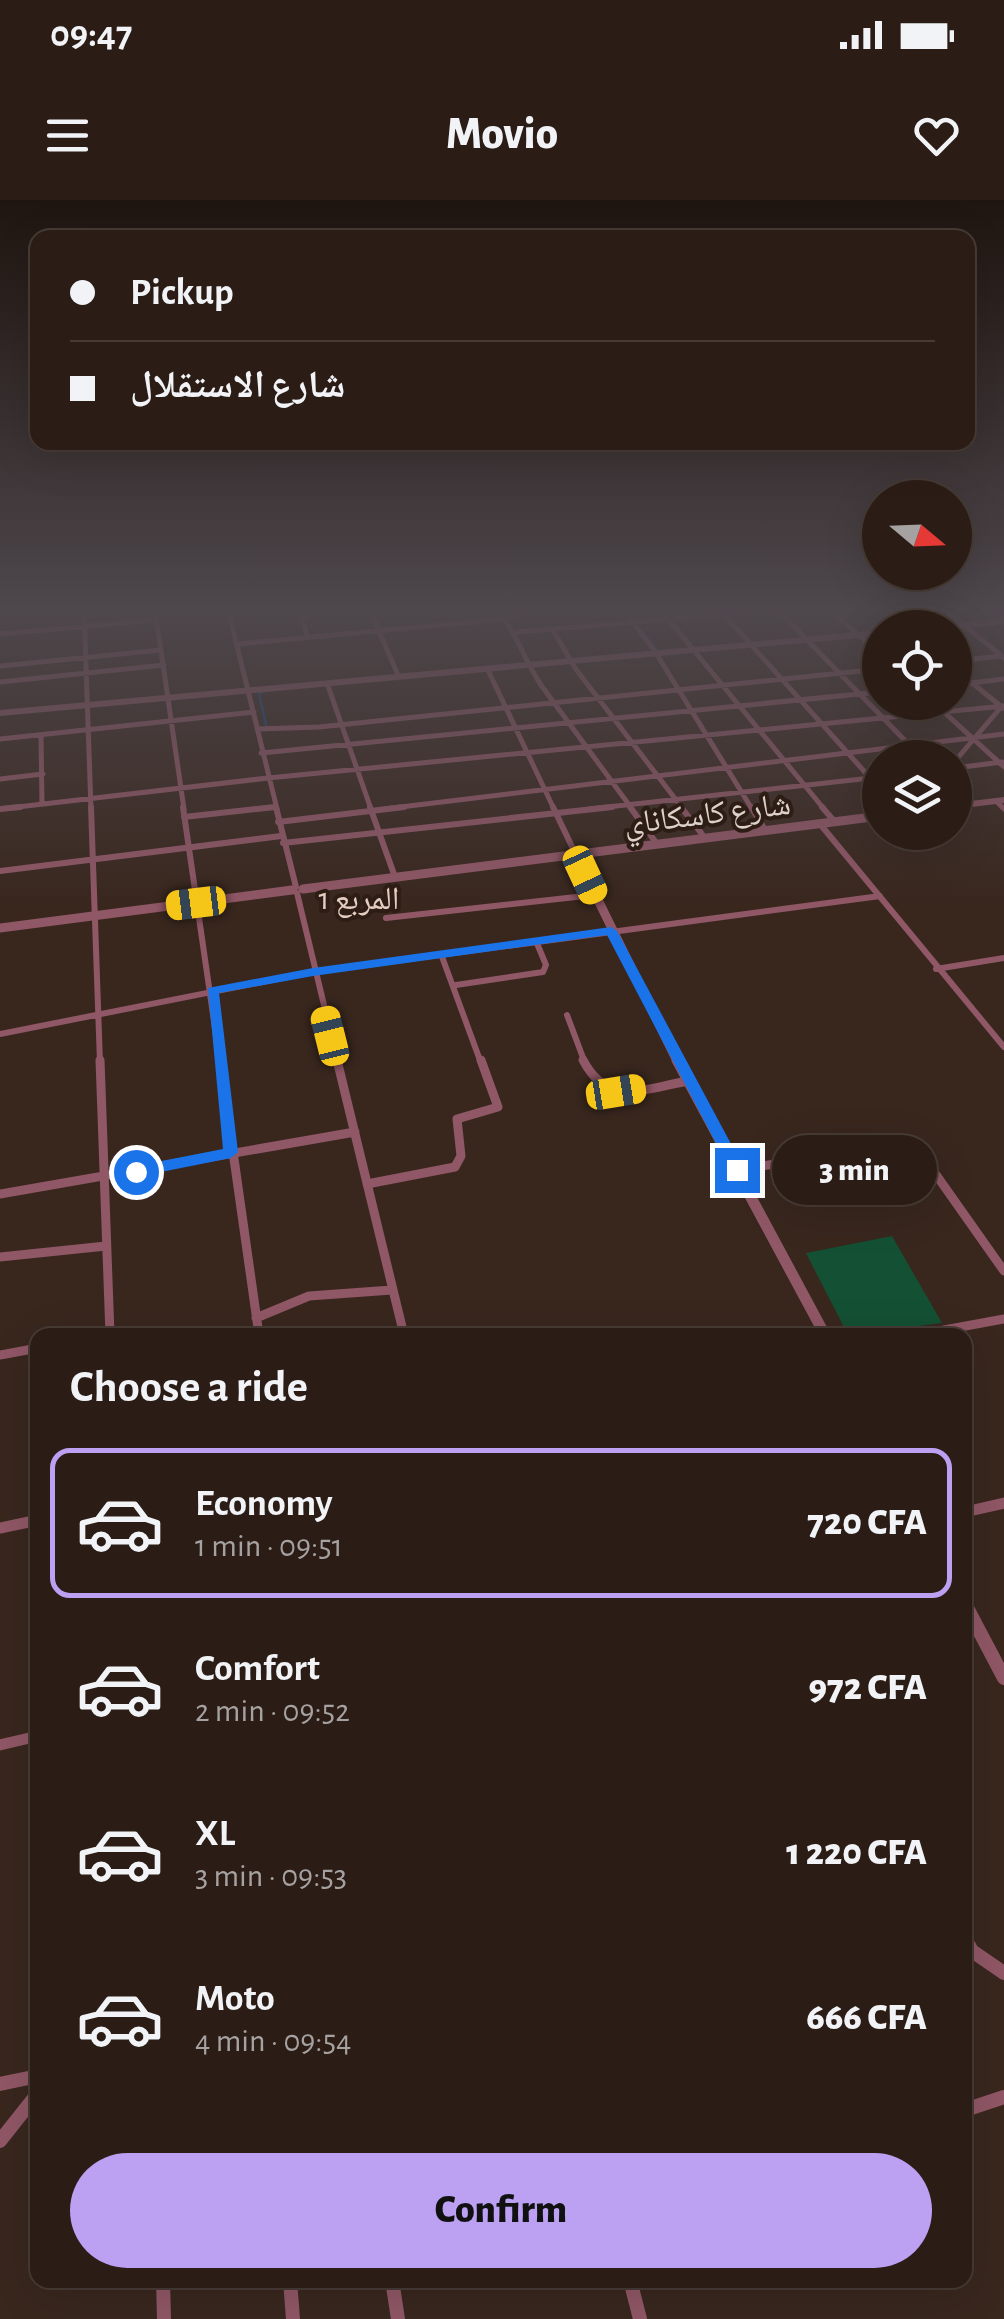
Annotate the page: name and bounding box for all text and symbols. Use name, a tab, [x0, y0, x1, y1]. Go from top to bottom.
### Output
text: 09:47	[50, 16, 132, 54]
icon: menu	[40, 108, 95, 163]
icon: heart	[909, 108, 964, 163]
text: Movio	[446, 112, 558, 157]
text: Pickup	[130, 274, 234, 312]
text: شارع الاستقلال	[130, 367, 345, 405]
north arrow	[862, 480, 972, 590]
map controls	[862, 480, 972, 850]
button: locate	[862, 610, 972, 720]
button: layers	[862, 740, 972, 850]
street label: شارع كاسكاناي	[622, 788, 793, 848]
car	[559, 841, 611, 909]
district label: المربع 1	[319, 883, 399, 918]
car	[164, 884, 228, 922]
car	[308, 1003, 352, 1069]
car	[584, 1072, 648, 1112]
callout: 3 min	[772, 1135, 937, 1205]
route end	[715, 1148, 760, 1193]
route start	[114, 1150, 159, 1195]
text: 3 min	[819, 1154, 890, 1186]
text: Choose a ride	[70, 1365, 308, 1410]
icon: car	[75, 1478, 165, 1568]
text: Economy	[195, 1485, 333, 1523]
text: 720 CFA	[807, 1504, 927, 1542]
text: 1 min · 09:51	[195, 1530, 343, 1562]
icon: car	[75, 1643, 165, 1733]
text: Comfort	[195, 1650, 320, 1688]
text: 972 CFA	[808, 1669, 927, 1707]
text: 2 min · 09:52	[195, 1695, 350, 1727]
icon: car	[75, 1808, 165, 1898]
text: XL	[195, 1815, 235, 1853]
text: 1 220 CFA	[786, 1834, 927, 1872]
text: 3 min · 09:53	[195, 1860, 347, 1892]
icon: car	[75, 1973, 165, 2063]
text: Moto	[195, 1980, 275, 2018]
text: 666 CFA	[806, 1999, 927, 2037]
text: 4 min · 09:54	[195, 2025, 351, 2057]
button: Confirm	[70, 2153, 932, 2268]

